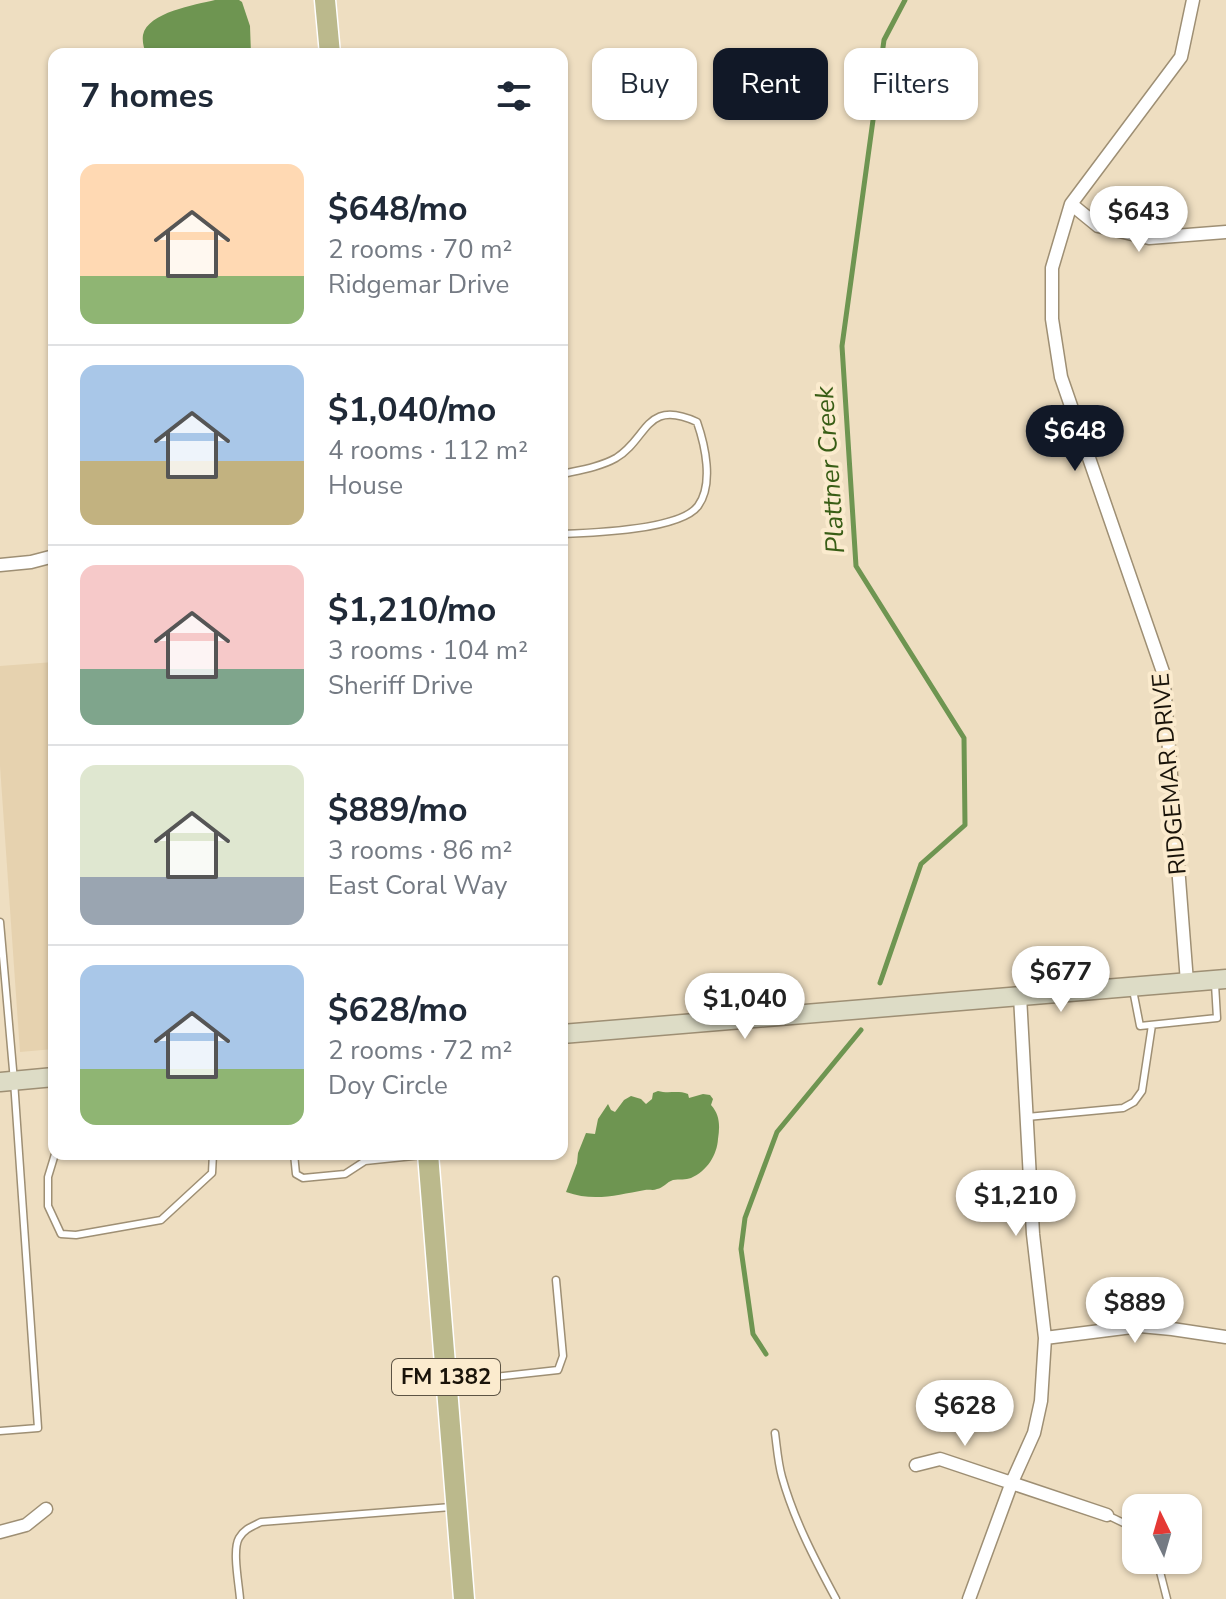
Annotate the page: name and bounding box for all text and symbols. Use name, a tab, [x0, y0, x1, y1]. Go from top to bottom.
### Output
chip: Buy	[592, 48, 697, 120]
chip: Rent	[713, 48, 828, 120]
chip: Filters	[844, 48, 978, 120]
text: 7 homes	[80, 73, 214, 119]
icon: filters	[492, 74, 536, 118]
text: $648/mo	[328, 186, 468, 232]
pin: $643	[1092, 186, 1186, 254]
text: $643	[1108, 194, 1170, 229]
icon: home	[144, 196, 240, 292]
text: 2 rooms · 70 m²	[328, 232, 512, 267]
text: Ridgemar Drive	[328, 267, 509, 302]
water label: Plattner Creek	[807, 384, 853, 555]
text: $1,040/mo	[328, 387, 496, 433]
icon: home	[144, 397, 240, 493]
pin: $648	[1028, 405, 1122, 473]
text: $648	[1044, 413, 1106, 448]
text: 4 rooms · 112 m²	[328, 433, 528, 468]
text: House	[328, 468, 403, 503]
text: $1,210/mo	[328, 587, 496, 633]
icon: home	[144, 597, 240, 693]
text: 3 rooms · 104 m²	[328, 633, 528, 668]
text: Sheriff Drive	[328, 668, 473, 703]
street label: RIDGEMAR DRIVE	[1144, 672, 1194, 876]
text: $889/mo	[328, 787, 468, 833]
icon: home	[144, 797, 240, 893]
text: 3 rooms · 86 m²	[328, 833, 512, 868]
text: East Coral Way	[328, 868, 507, 903]
pin: $677	[1014, 946, 1108, 1014]
text: $677	[1030, 954, 1092, 989]
pin: $1,040	[680, 973, 810, 1041]
text: $1,040	[703, 981, 787, 1016]
text: $628/mo	[328, 987, 468, 1033]
icon: home	[144, 997, 240, 1093]
text: 2 rooms · 72 m²	[328, 1033, 512, 1068]
text: Doy Circle	[328, 1068, 448, 1103]
pin: $1,210	[951, 1170, 1081, 1238]
text: $1,210	[974, 1178, 1058, 1213]
pin: $889	[1088, 1277, 1182, 1345]
text: $889	[1104, 1285, 1166, 1320]
road number: FM 1382	[392, 1359, 500, 1395]
pin: $628	[918, 1380, 1012, 1448]
text: $628	[934, 1388, 996, 1423]
north arrow	[1122, 1494, 1202, 1574]
map controls	[1122, 1494, 1202, 1574]

